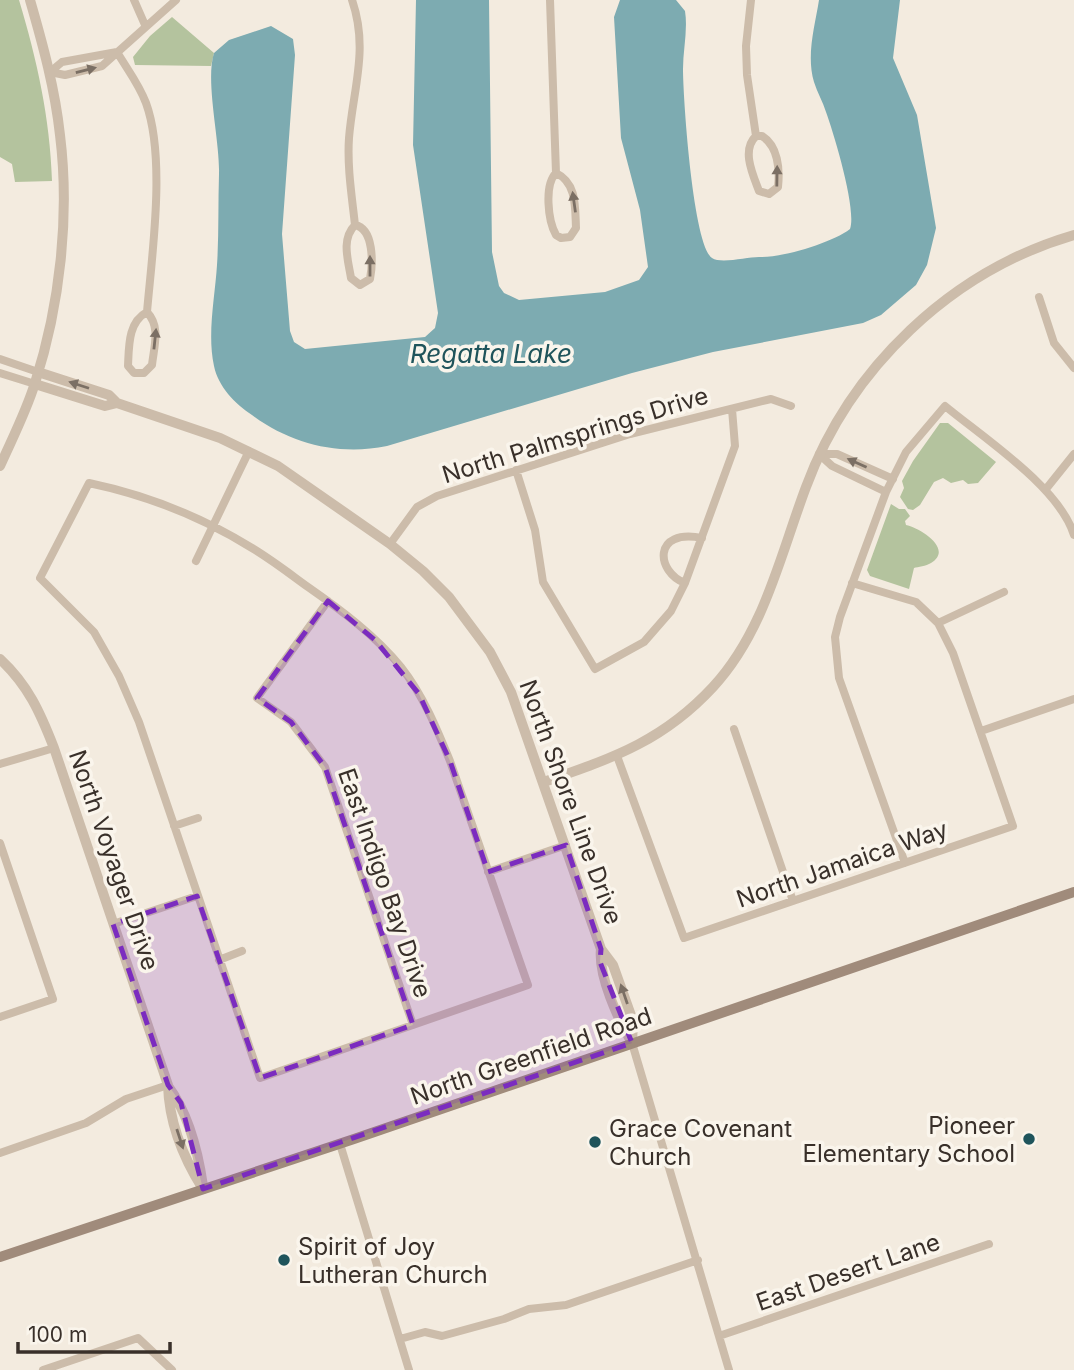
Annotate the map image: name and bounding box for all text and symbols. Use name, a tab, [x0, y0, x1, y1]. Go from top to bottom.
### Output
one-way arrow	[75, 64, 97, 75]
one-way arrow	[772, 165, 783, 187]
one-way arrow	[568, 190, 579, 212]
one-way arrow	[364, 255, 376, 277]
one-way arrow	[150, 328, 161, 350]
water label: Regatta Lake	[410, 338, 572, 369]
one-way arrow	[68, 379, 89, 390]
street label: North Palmsprings Drive	[438, 381, 712, 489]
one-way arrow	[847, 457, 867, 469]
street label: North Shore Line Drive	[513, 676, 629, 928]
street label: North Voyager Drive	[63, 746, 165, 974]
street label: East Indigo Bay Drive	[332, 764, 438, 1002]
street label: North Jamaica Way	[733, 814, 951, 914]
one-way arrow	[618, 983, 629, 1004]
street label: North Greenfield Road	[407, 1001, 655, 1111]
place label: Pioneer Elementary School	[803, 1111, 1015, 1168]
place label: Grace Covenant Church	[609, 1114, 792, 1171]
one-way arrow	[175, 1129, 185, 1150]
marker: Pioneer Elementary School	[1021, 1131, 1037, 1147]
marker: Grace Covenant Church	[587, 1134, 603, 1150]
street label: East Desert Lane	[752, 1227, 944, 1317]
place label: Spirit of Joy Lutheran Church	[298, 1232, 488, 1289]
marker: Spirit of Joy Lutheran Church	[276, 1252, 292, 1268]
scale bar	[18, 1310, 170, 1354]
text: 100 m	[28, 1322, 87, 1347]

